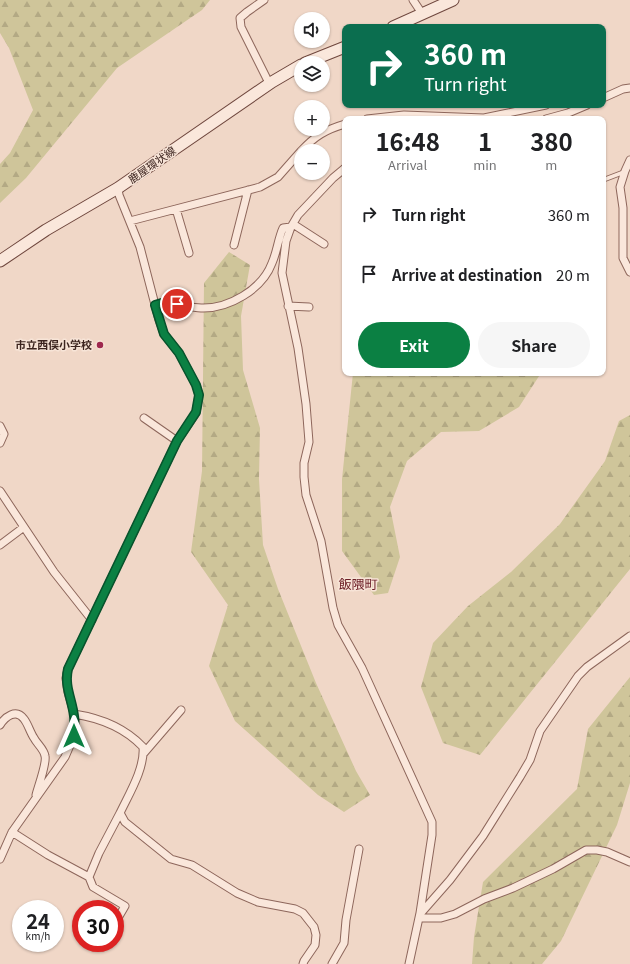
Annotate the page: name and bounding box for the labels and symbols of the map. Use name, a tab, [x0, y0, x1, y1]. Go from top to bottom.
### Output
street label: 鹿屋環状線	[124, 142, 179, 187]
pin	[160, 287, 194, 321]
place label: 市立西俣小学校	[15, 336, 92, 352]
marker: 市立西俣小学校	[95, 340, 105, 350]
district label: 飯隈町	[338, 574, 378, 593]
position arrow	[53, 715, 95, 757]
speed limit sign: 30	[72, 900, 124, 952]

